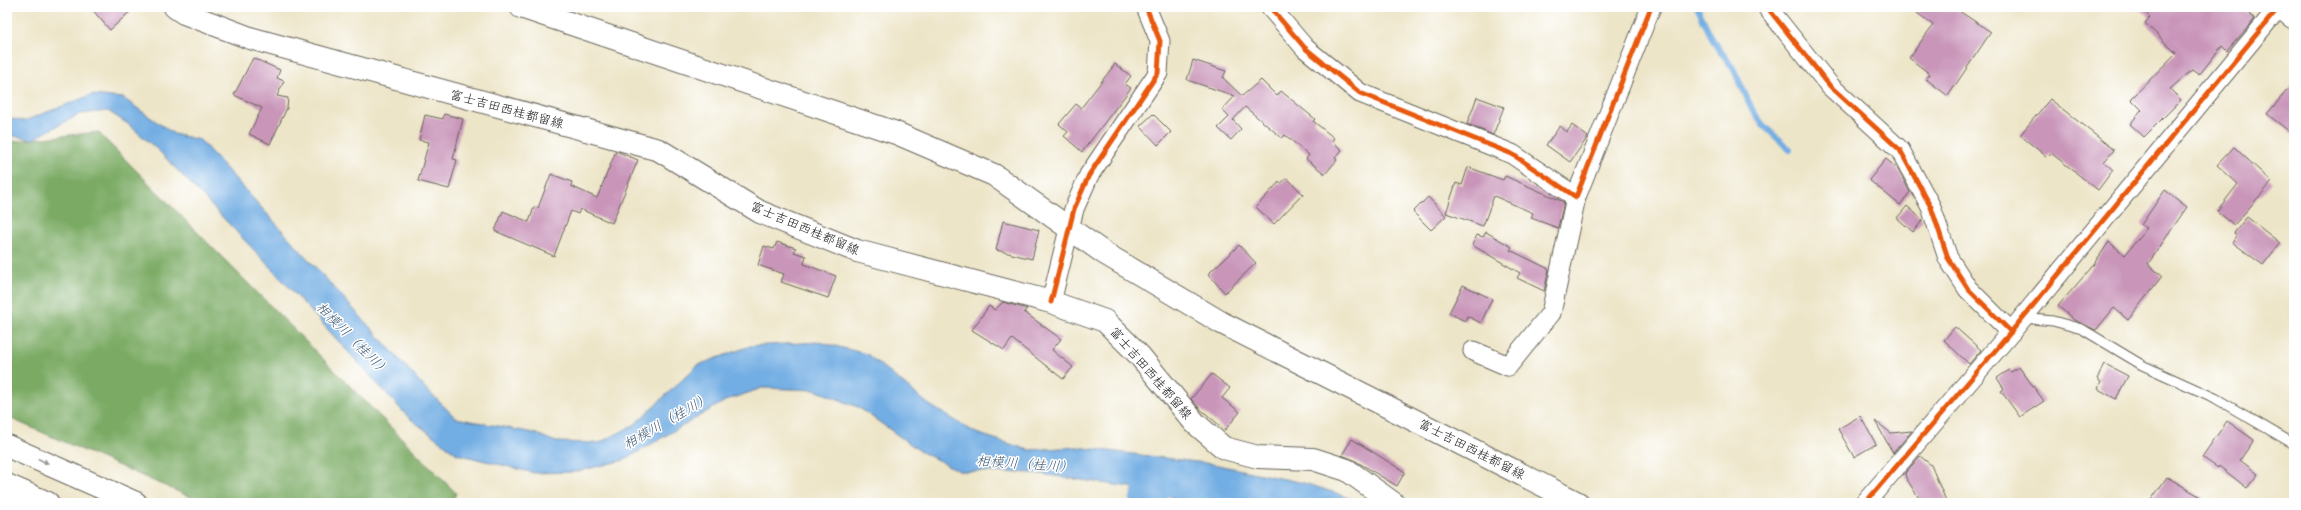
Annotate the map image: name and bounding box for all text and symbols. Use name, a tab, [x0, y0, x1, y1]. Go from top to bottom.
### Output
street label: 富士吉田西桂都留線	[448, 83, 567, 136]
street label: 富士吉田西桂都留線	[747, 195, 864, 262]
water label: 相模川（桂川）	[310, 296, 396, 382]
street label: 富士吉田西桂都留線	[1104, 321, 1199, 425]
water label: 相模川（桂川）	[618, 386, 716, 456]
street label: 富士吉田西桂都留線	[1415, 412, 1530, 486]
water label: 相模川（桂川）	[975, 448, 1075, 480]
one-way arrow	[37, 458, 49, 464]

